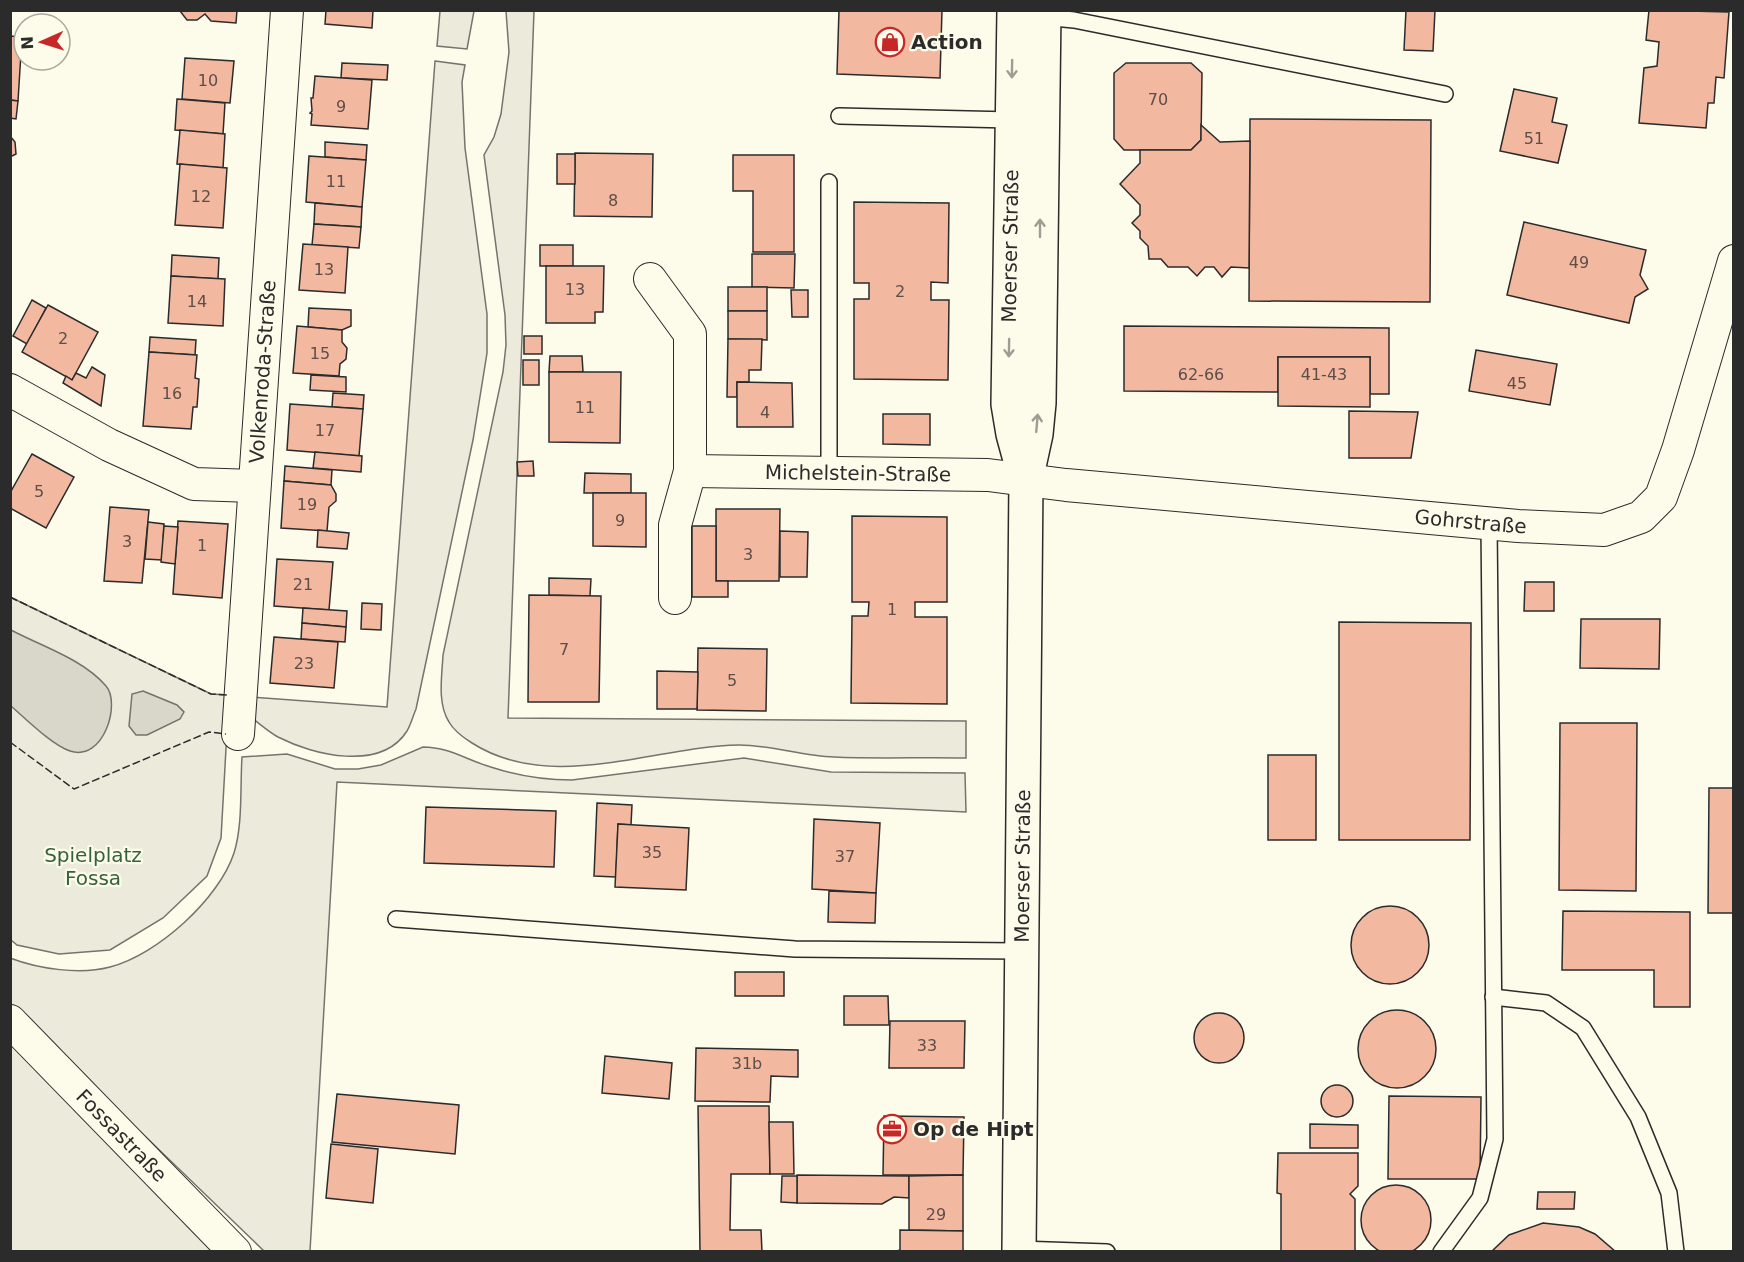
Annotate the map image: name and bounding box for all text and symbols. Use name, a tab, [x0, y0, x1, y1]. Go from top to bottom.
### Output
north arrow	[12, 12, 72, 72]
shop icon: Action	[874, 26, 906, 58]
place label: Action	[911, 30, 983, 54]
text: N	[18, 36, 37, 50]
one-way arrow	[1007, 58, 1018, 78]
house number: 10	[198, 71, 218, 90]
house number: 70	[1148, 90, 1168, 109]
house number: 9	[336, 97, 346, 116]
house number: 51	[1524, 129, 1544, 148]
street label: Moerser Straße	[997, 169, 1023, 323]
house number: 11	[326, 172, 346, 191]
house number: 12	[191, 187, 211, 206]
house number: 8	[608, 191, 618, 210]
one-way arrow	[1035, 218, 1046, 238]
house number: 49	[1569, 253, 1589, 272]
house number: 13	[314, 260, 334, 279]
street label: Volkenroda-Straße	[244, 279, 281, 464]
house number: 13	[565, 280, 585, 299]
house number: 2	[895, 282, 905, 301]
house number: 14	[187, 292, 207, 311]
house number: 2	[58, 329, 68, 348]
one-way arrow	[1003, 337, 1015, 357]
house number: 15	[310, 344, 330, 363]
house number: 62-66	[1178, 365, 1224, 384]
house number: 41-43	[1301, 365, 1347, 384]
house number: 45	[1507, 374, 1527, 393]
house number: 16	[162, 384, 182, 403]
house number: 11	[575, 398, 595, 417]
house number: 4	[760, 403, 770, 422]
one-way arrow	[1032, 413, 1043, 433]
house number: 17	[315, 421, 335, 440]
street label: Michelstein-Straße	[765, 460, 951, 487]
house number: 5	[34, 482, 44, 501]
house number: 19	[297, 495, 317, 514]
street label: Gohrstraße	[1414, 505, 1527, 538]
house number: 9	[615, 511, 625, 530]
house number: 3	[122, 532, 132, 551]
house number: 1	[197, 536, 207, 555]
house number: 3	[743, 545, 753, 564]
house number: 21	[293, 575, 313, 594]
house number: 1	[887, 600, 897, 619]
house number: 7	[559, 640, 569, 659]
house number: 23	[294, 654, 314, 673]
house number: 5	[727, 671, 737, 690]
street label: Moerser Straße	[1010, 789, 1035, 943]
park label: Spielplatz Fossa	[44, 843, 142, 890]
house number: 35	[642, 843, 662, 862]
house number: 37	[835, 847, 855, 866]
house number: 33	[917, 1036, 937, 1055]
house number: 31b	[732, 1054, 762, 1073]
street label: Fossastraße	[71, 1084, 172, 1187]
office icon: Op de Hipt	[876, 1113, 908, 1145]
place label: Op de Hipt	[913, 1117, 1034, 1141]
house number: 29	[926, 1205, 946, 1224]

